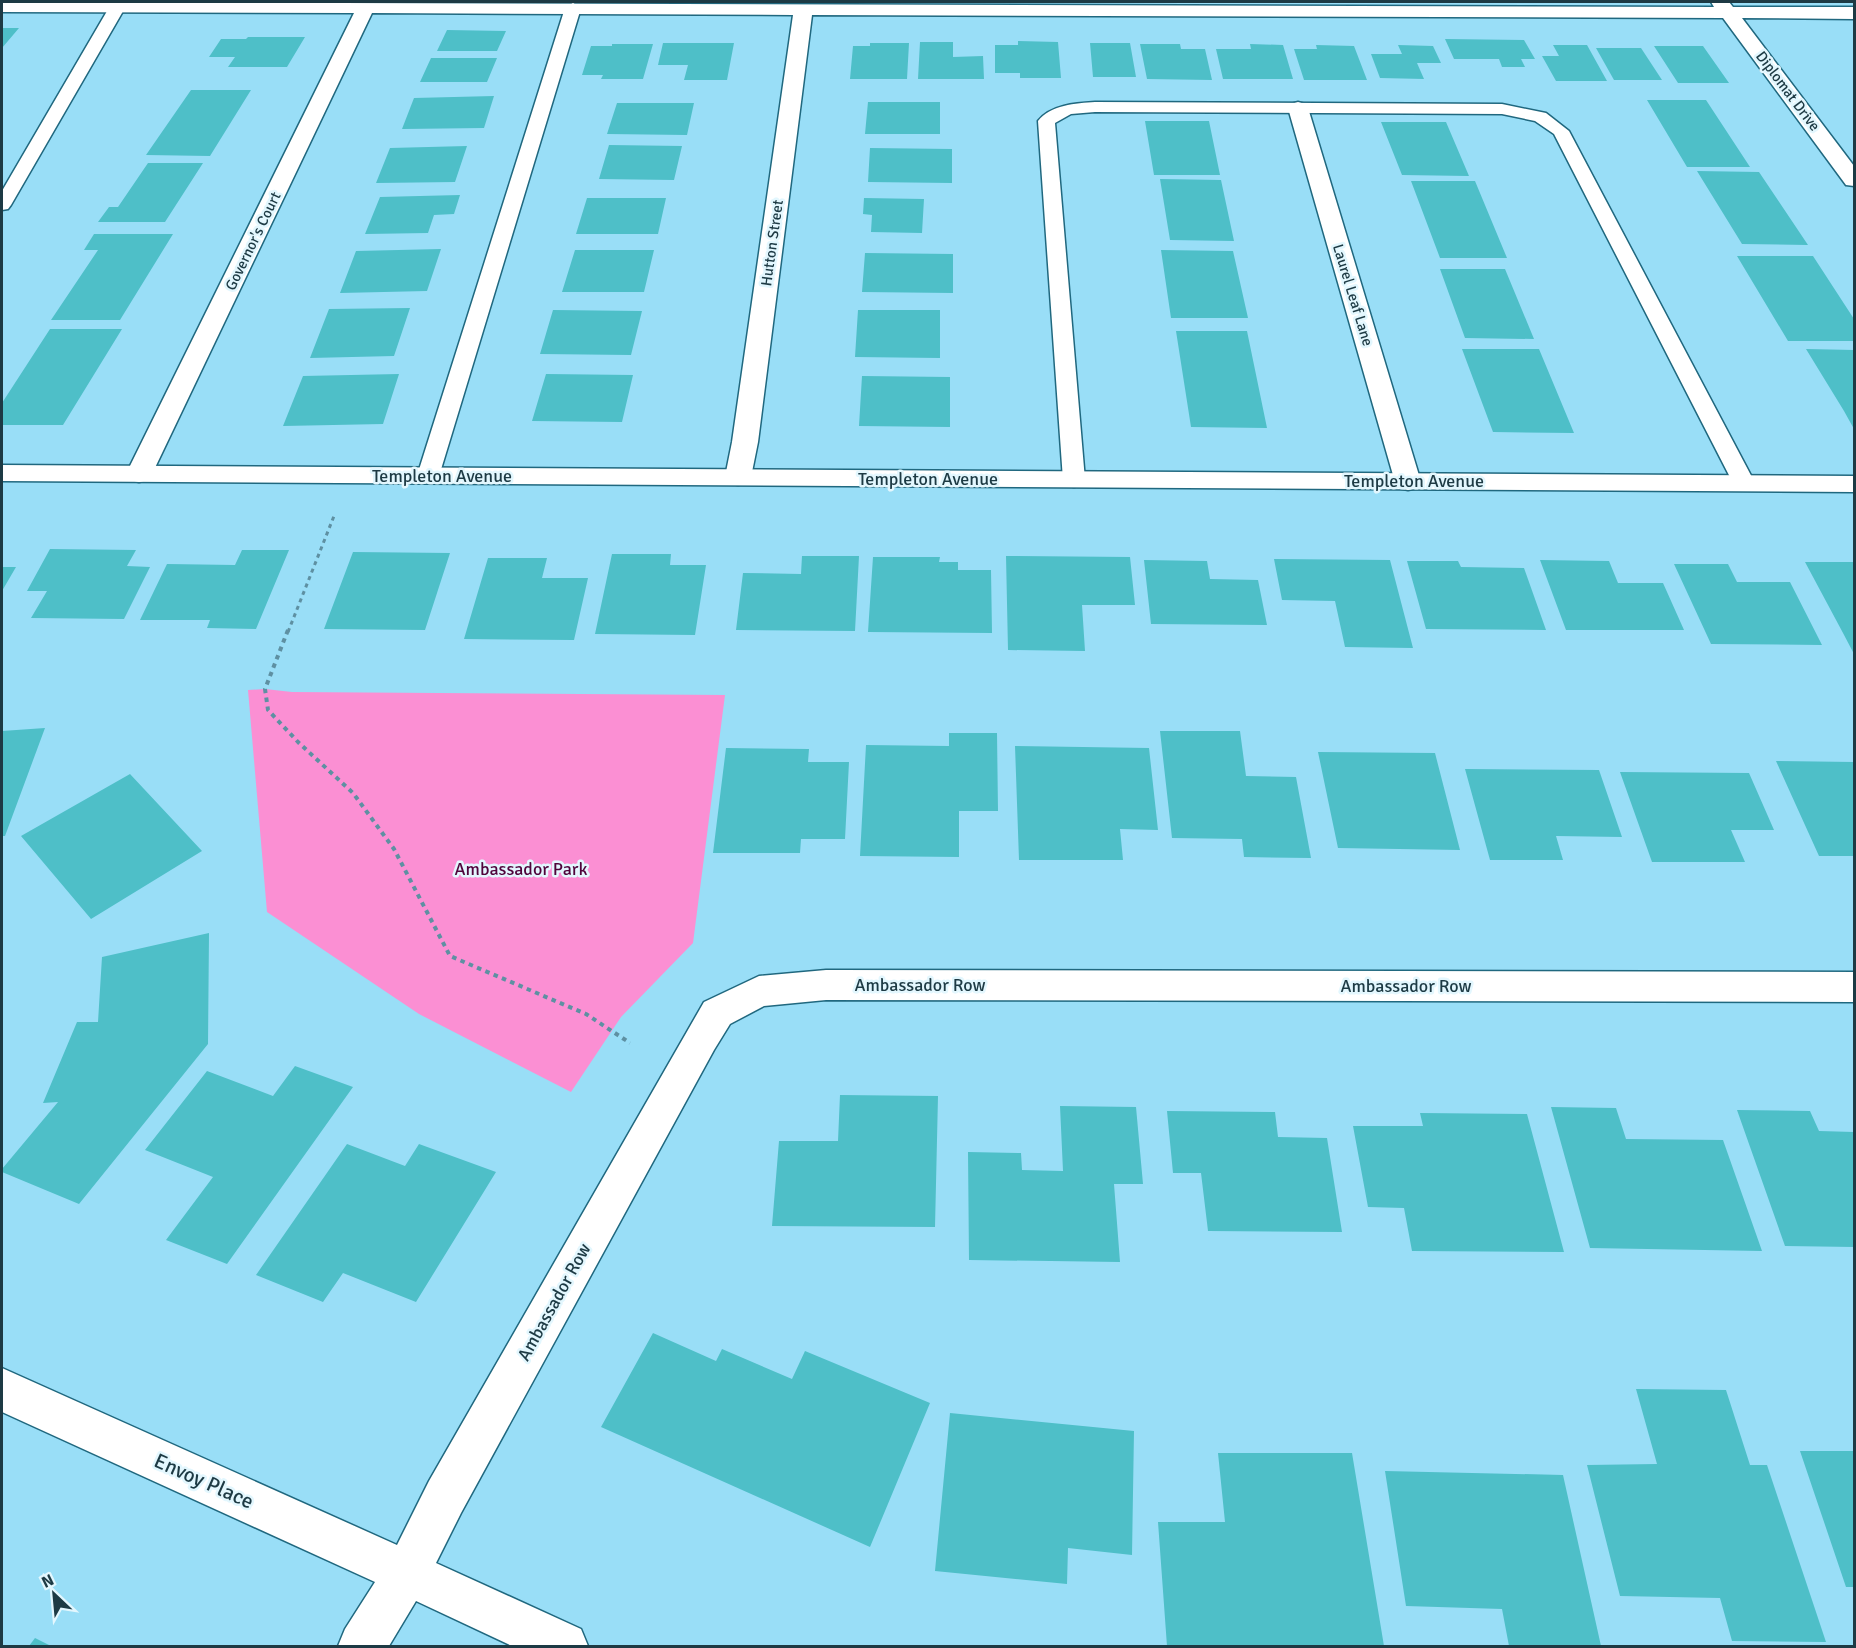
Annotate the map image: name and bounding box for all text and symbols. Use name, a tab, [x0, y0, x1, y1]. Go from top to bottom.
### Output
street label: Diplomat Drive	[1752, 48, 1824, 134]
street label: Governor's Court	[221, 189, 285, 293]
street label: Hutton Street	[757, 199, 787, 287]
street label: Laurel Leaf Lane	[1329, 242, 1377, 348]
street label: Templeton Avenue	[372, 465, 512, 487]
street label: Templeton Avenue	[858, 468, 998, 490]
street label: Templeton Avenue	[1344, 470, 1484, 492]
park label: Ambassador Park	[455, 858, 587, 880]
street label: Ambassador Row	[854, 974, 986, 996]
street label: Ambassador Row	[1340, 975, 1472, 997]
street label: Ambassador Row	[513, 1239, 595, 1365]
street label: Envoy Place	[150, 1448, 258, 1514]
north arrow	[24, 1564, 84, 1624]
text: N	[38, 1570, 57, 1593]

